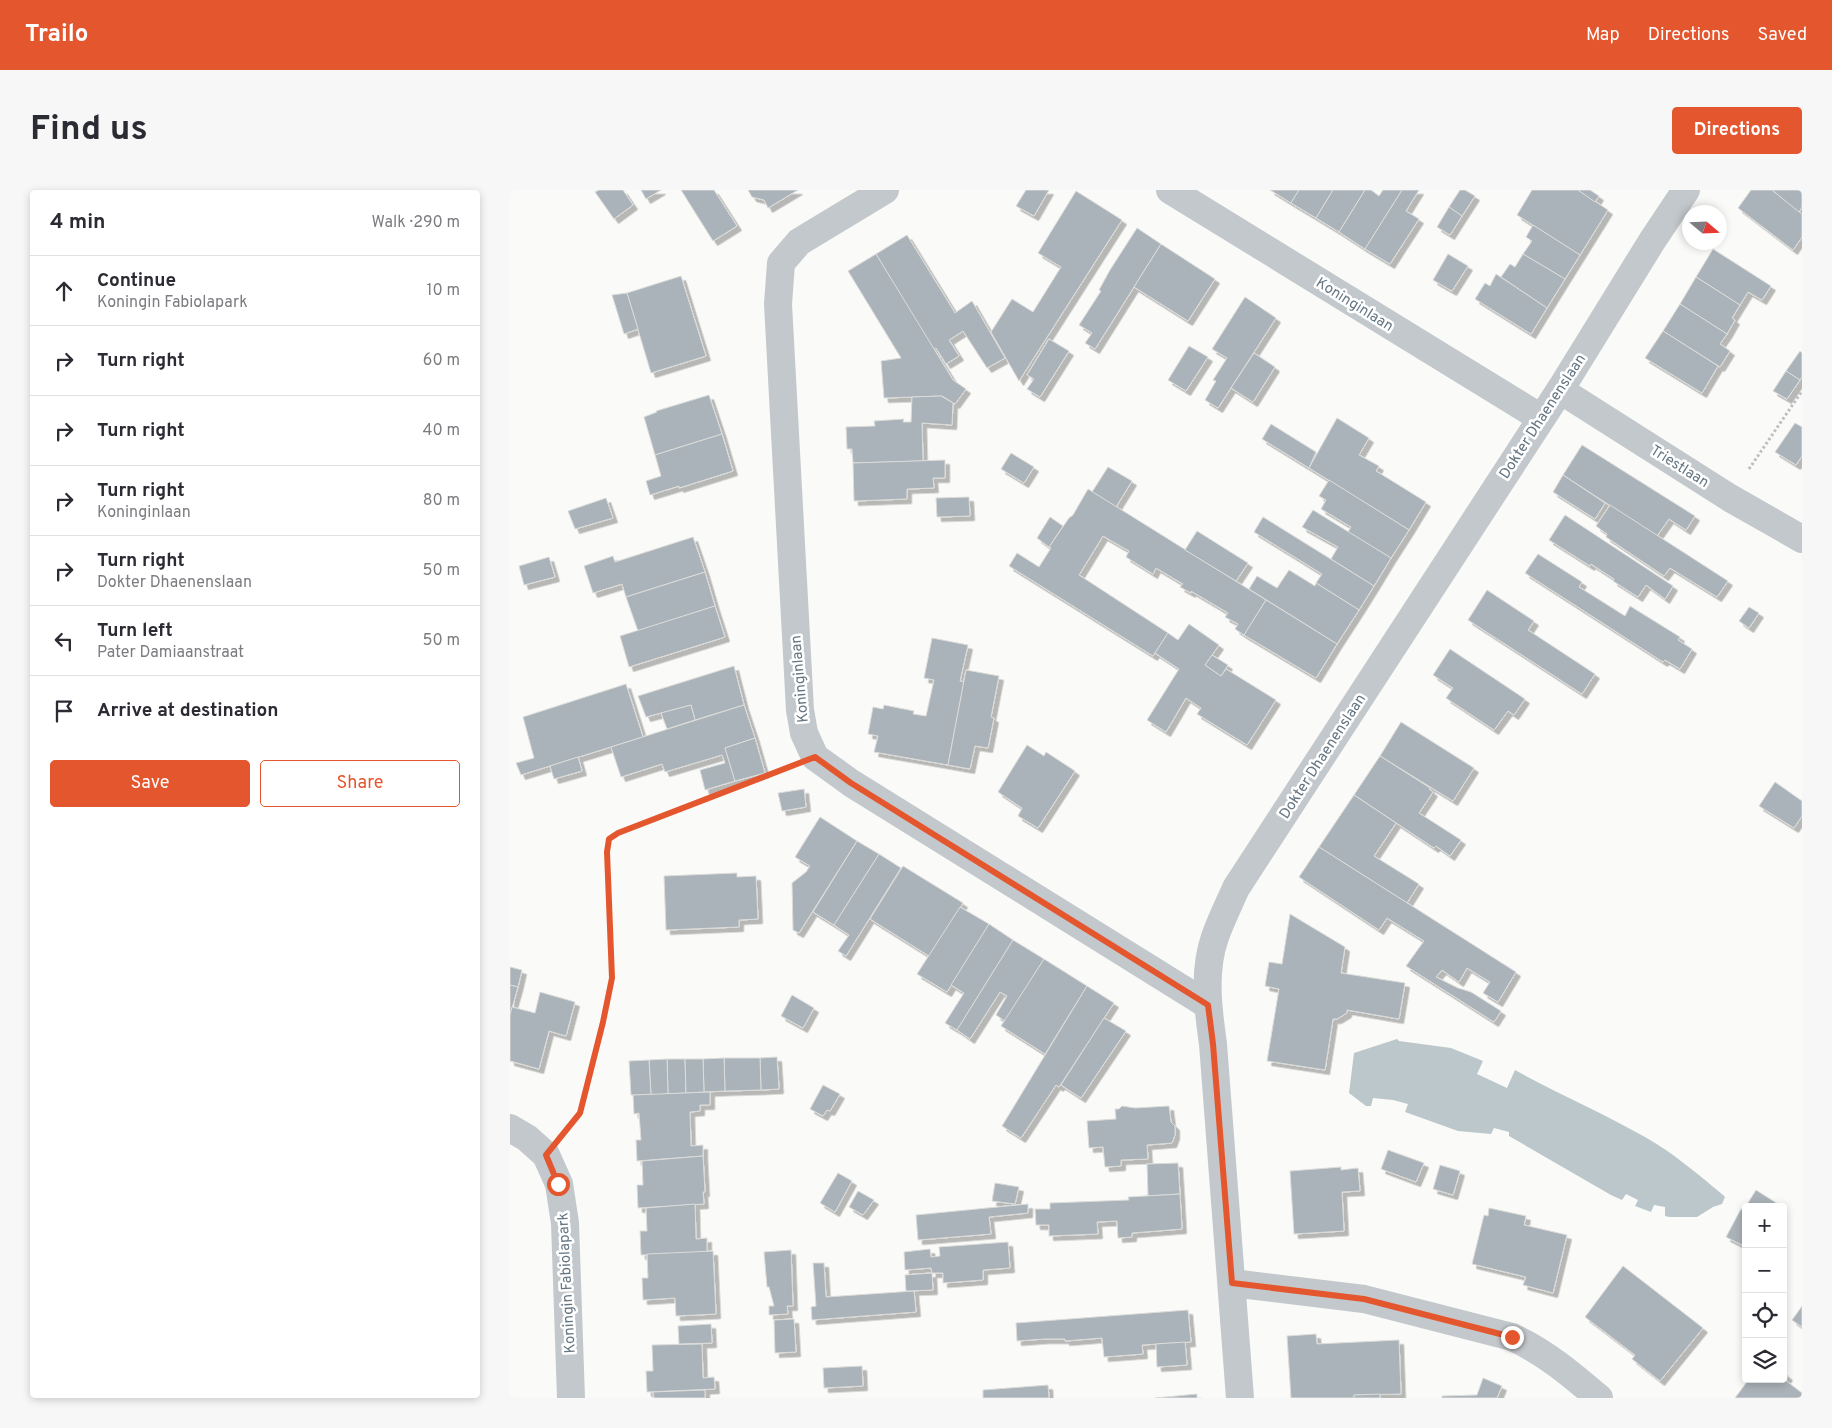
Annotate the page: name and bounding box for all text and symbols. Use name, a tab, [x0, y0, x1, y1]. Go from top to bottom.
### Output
text: Trailo	[25, 20, 88, 50]
text: Map	[1586, 24, 1620, 47]
text: Directions	[1648, 24, 1730, 47]
text: Saved	[1758, 24, 1807, 47]
button: Directions	[1672, 107, 1802, 154]
text: Find us	[30, 108, 148, 152]
north arrow	[1682, 205, 1727, 250]
text: 4 min	[50, 209, 106, 236]
text: Walk · 290 m	[372, 213, 460, 233]
text: Continue	[97, 269, 176, 293]
street label: Koninginlaan	[1312, 274, 1397, 337]
icon: ahead	[50, 277, 78, 305]
text: 10 m	[426, 281, 460, 301]
text: Koningin Fabiolapark	[97, 293, 248, 313]
icon: right	[50, 347, 78, 375]
text: Turn right	[97, 349, 185, 373]
text: 60 m	[423, 351, 460, 371]
street label: Dokter Dhaenenslaan	[1496, 351, 1591, 483]
icon: right	[50, 417, 78, 445]
text: Turn right	[97, 419, 185, 443]
text: 40 m	[422, 421, 460, 441]
street label: Triestlaan	[1646, 442, 1712, 493]
text: Turn right	[97, 479, 185, 503]
icon: right	[50, 487, 78, 515]
text: 80 m	[423, 491, 460, 511]
text: Koninginlaan	[97, 503, 191, 523]
text: Turn right	[97, 549, 185, 573]
icon: right	[50, 557, 78, 585]
text: 50 m	[423, 561, 460, 581]
text: Dokter Dhaenenslaan	[97, 573, 252, 593]
text: Turn left	[97, 619, 173, 643]
icon: left	[50, 627, 78, 655]
text: 50 m	[423, 631, 460, 651]
street label: Koninginlaan	[787, 634, 814, 723]
text: Pater Damiaanstraat	[97, 643, 244, 663]
street label: Dokter Dhaenenslaan	[1276, 691, 1371, 823]
icon: arrive	[50, 697, 78, 725]
text: Arrive at destination	[97, 699, 278, 723]
button: Save	[50, 760, 250, 807]
button: Share	[260, 760, 460, 807]
route start	[547, 1173, 570, 1196]
map controls	[1742, 1203, 1787, 1383]
button: +	[1742, 1203, 1787, 1248]
street label: Koningin Fabiolapark	[554, 1212, 581, 1354]
button: −	[1742, 1248, 1787, 1293]
button: locate	[1742, 1293, 1787, 1338]
route end	[1501, 1326, 1524, 1349]
button: layers	[1742, 1338, 1787, 1383]

